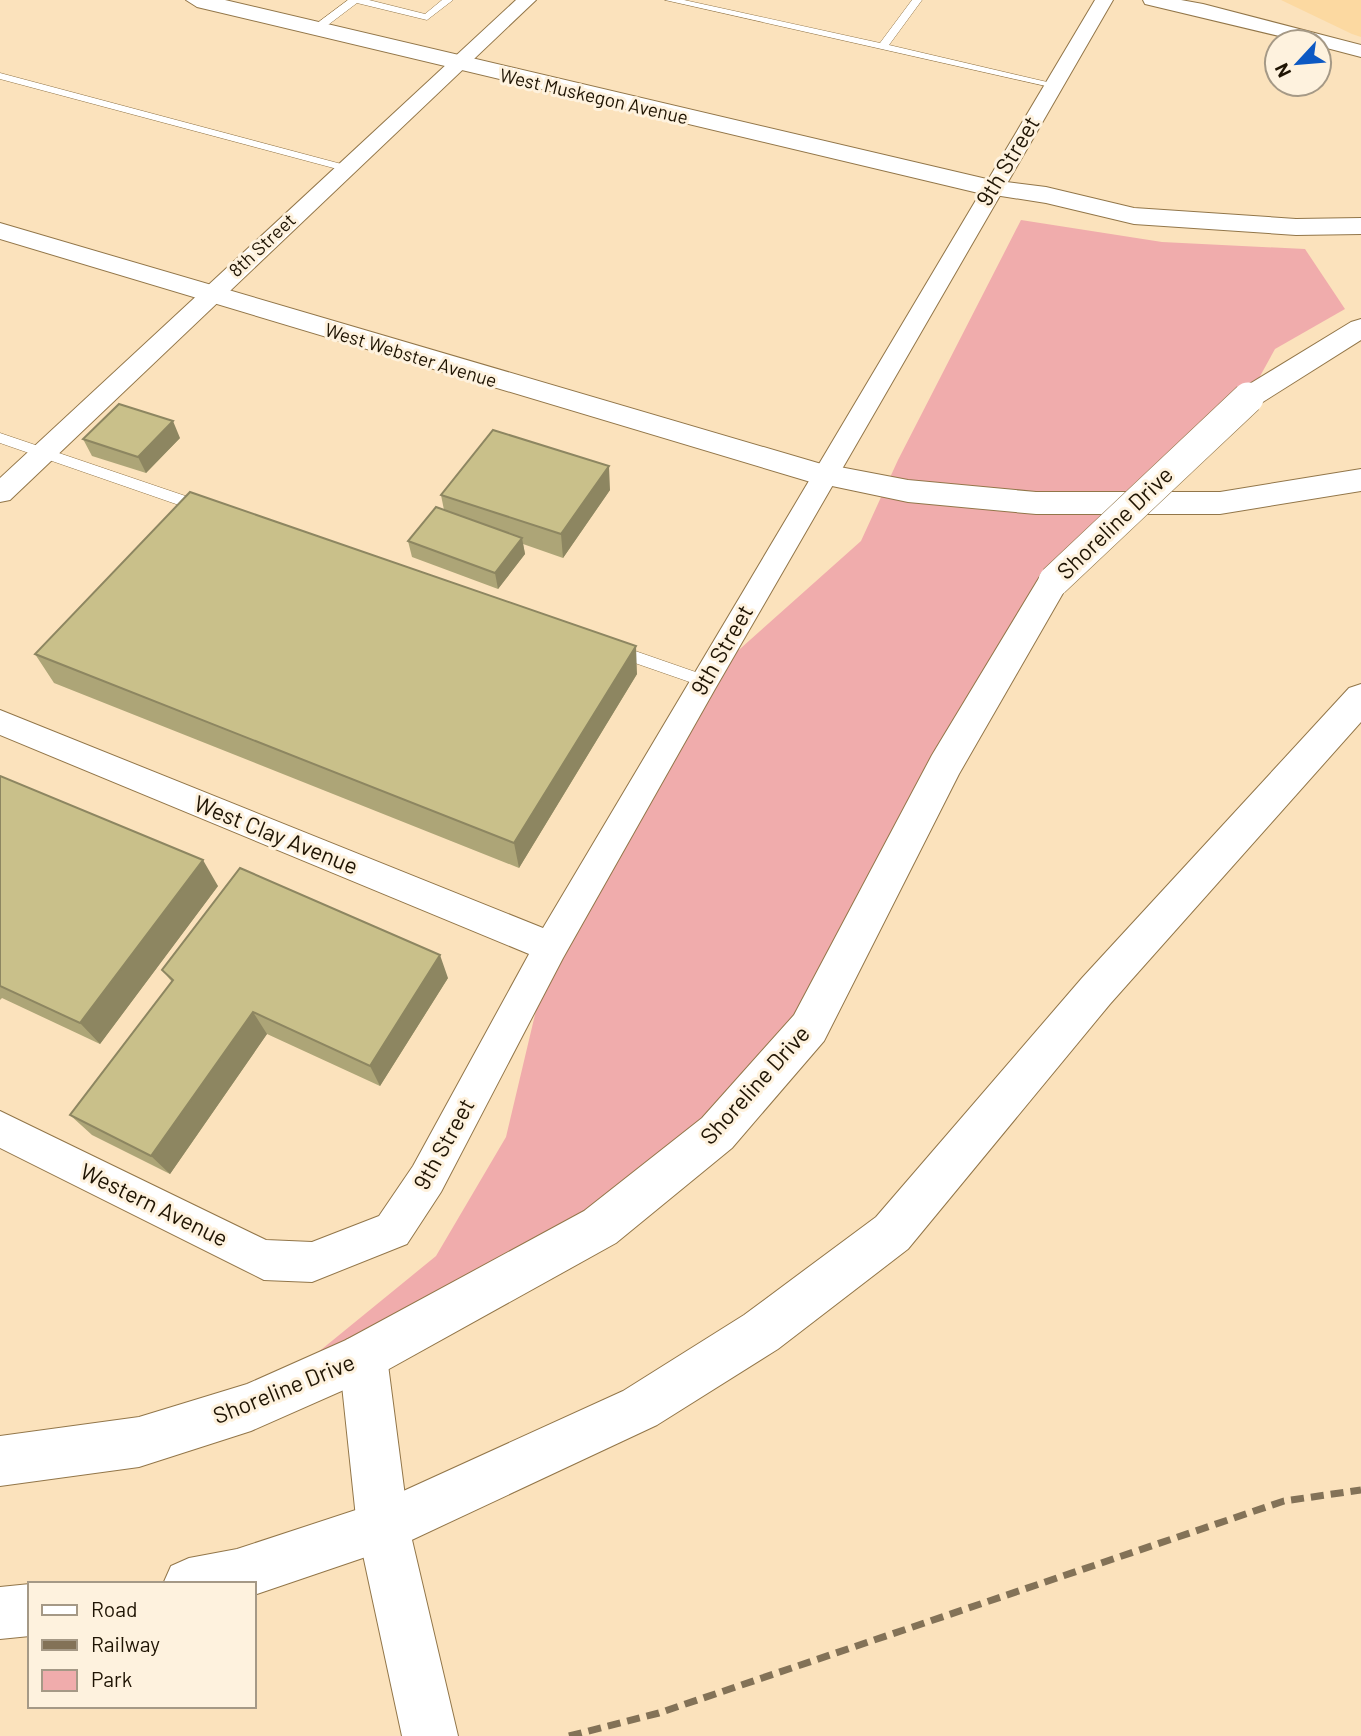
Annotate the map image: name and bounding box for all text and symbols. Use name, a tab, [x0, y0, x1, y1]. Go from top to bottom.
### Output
north arrow	[1263, 28, 1333, 98]
text: N	[1269, 60, 1295, 81]
street label: West Muskegon Avenue	[498, 63, 691, 128]
street label: 9th Street	[969, 110, 1045, 211]
street label: 8th Street	[224, 208, 300, 281]
street label: West Webster Avenue	[322, 317, 500, 392]
street label: Shoreline Drive	[1051, 460, 1178, 585]
street label: 9th Street	[684, 599, 758, 700]
street label: West Clay Avenue	[190, 788, 362, 880]
street label: Shoreline Drive	[694, 1019, 815, 1150]
street label: 9th Street	[407, 1093, 480, 1194]
street label: Western Avenue	[76, 1156, 233, 1252]
street label: Shoreline Drive	[209, 1347, 359, 1429]
legend	[28, 1582, 256, 1708]
text: Road	[91, 1596, 137, 1621]
text: Railway	[91, 1631, 160, 1656]
text: Park	[91, 1666, 132, 1691]

